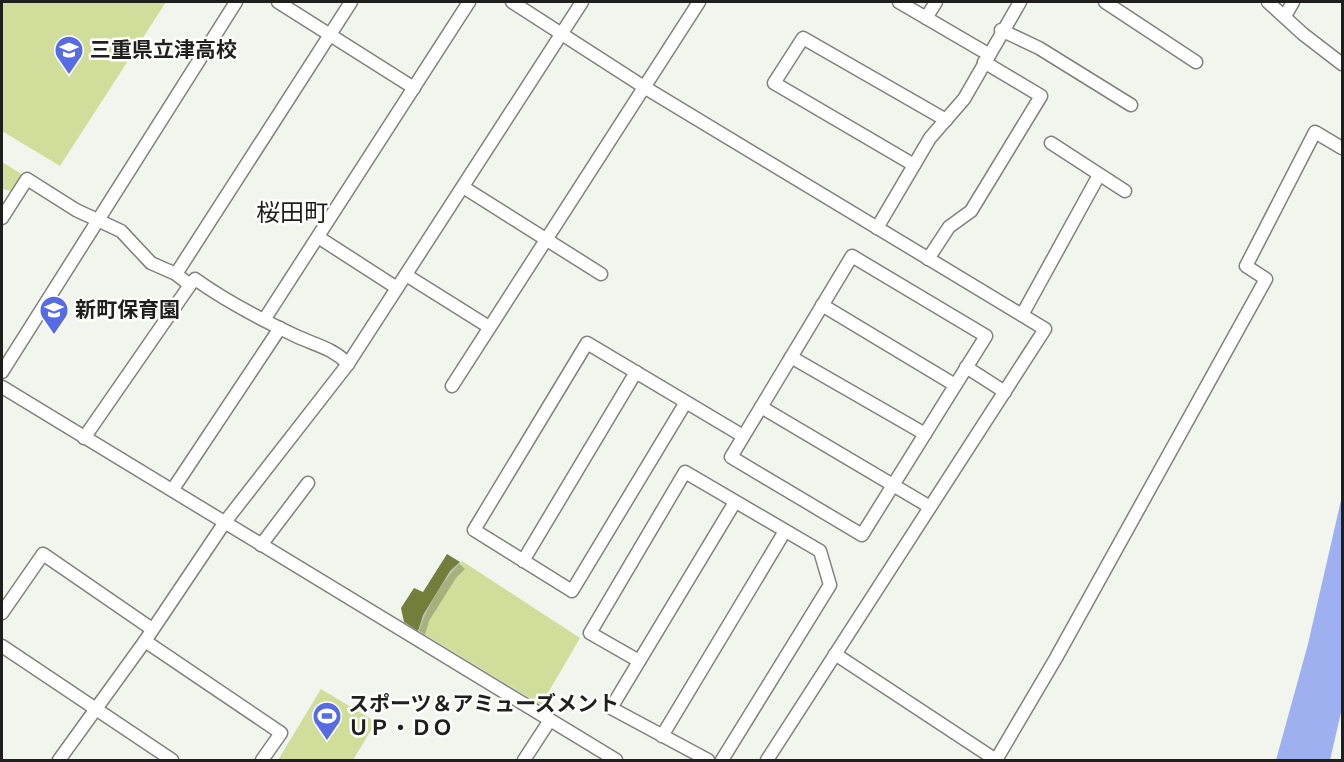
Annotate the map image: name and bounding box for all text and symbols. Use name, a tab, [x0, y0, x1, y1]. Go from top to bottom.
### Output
school or university icon: 三重県立津高校	[53, 34, 85, 76]
place label: 三重県立津高校	[90, 37, 237, 63]
district label: 桜田町	[256, 199, 328, 227]
school or university icon: 新町保育園	[38, 294, 70, 336]
place label: 新町保育園	[75, 297, 180, 323]
place label: スポーツ＆アミューズメント ＵＰ・ＤＯ	[348, 691, 619, 741]
sports icon: スポーツ＆アミューズメント ＵＰ・ＤＯ	[311, 700, 343, 742]

